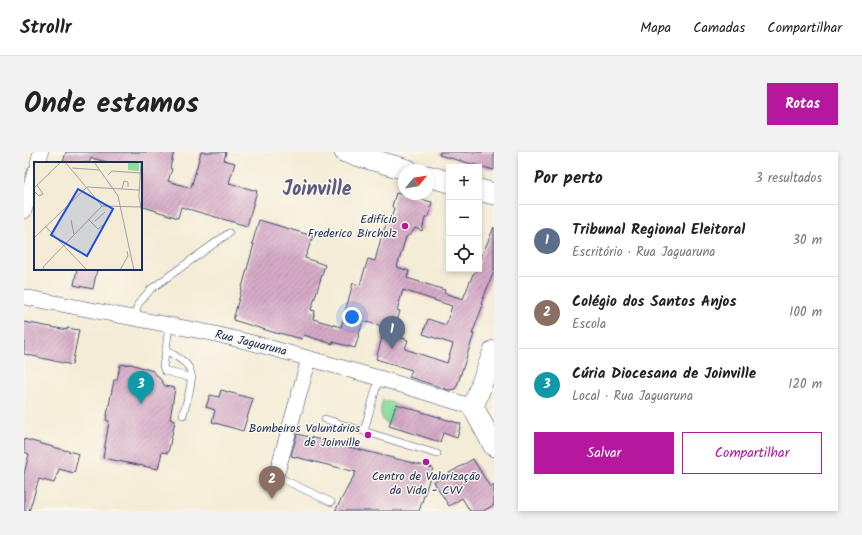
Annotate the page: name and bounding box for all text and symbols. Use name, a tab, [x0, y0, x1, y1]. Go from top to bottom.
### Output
text: Strollr	[20, 13, 72, 43]
text: Mapa	[640, 17, 671, 39]
text: Camadas	[693, 17, 745, 39]
text: Compartilhar	[767, 17, 842, 39]
text: Onde estamos	[24, 82, 199, 127]
button: Rotas	[767, 83, 838, 125]
inset map	[34, 162, 142, 270]
north arrow	[398, 164, 434, 200]
map controls	[446, 164, 482, 272]
button: +	[446, 164, 482, 200]
text: Por perto	[534, 165, 603, 192]
text: 3 resultados	[755, 168, 822, 189]
district label: Joinville	[282, 174, 352, 206]
button: −	[446, 200, 482, 236]
place label: Edifício Frederico Bircholz	[308, 210, 397, 243]
text: Tribunal Regional Eleitoral	[572, 218, 745, 242]
marker: Edifício Frederico Bircholz	[400, 221, 410, 231]
text: 1	[545, 230, 549, 251]
text: 30 m	[793, 230, 822, 251]
button: locate	[446, 236, 482, 272]
text: Escritório · Rua Jaguaruna	[572, 242, 715, 263]
text: Colégio dos Santos Anjos	[572, 290, 736, 314]
text: 2	[543, 302, 551, 323]
text: 100 m	[789, 302, 822, 323]
your location	[342, 307, 362, 327]
text: Escola	[572, 314, 606, 335]
pin: 1	[379, 316, 405, 349]
street label: Rua Jaguaruna	[213, 325, 289, 361]
text: Cúria Diocesana de Joinville	[572, 362, 756, 386]
pin: 3	[128, 371, 154, 404]
text: 3	[543, 374, 551, 395]
text: 120 m	[788, 374, 822, 395]
text: Local · Rua Jaguaruna	[572, 386, 693, 407]
place label: Bombeiros Voluntários de Joinville	[249, 419, 361, 452]
marker: Bombeiros Voluntários de Joinville	[363, 430, 373, 440]
button: Salvar	[534, 432, 674, 474]
button: Compartilhar	[682, 432, 822, 474]
marker: Centro de Valorização da Vida - CVV	[421, 457, 431, 467]
pin: 2	[259, 466, 285, 499]
place label: Centro de Valorização da Vida - CVV	[372, 467, 480, 500]

